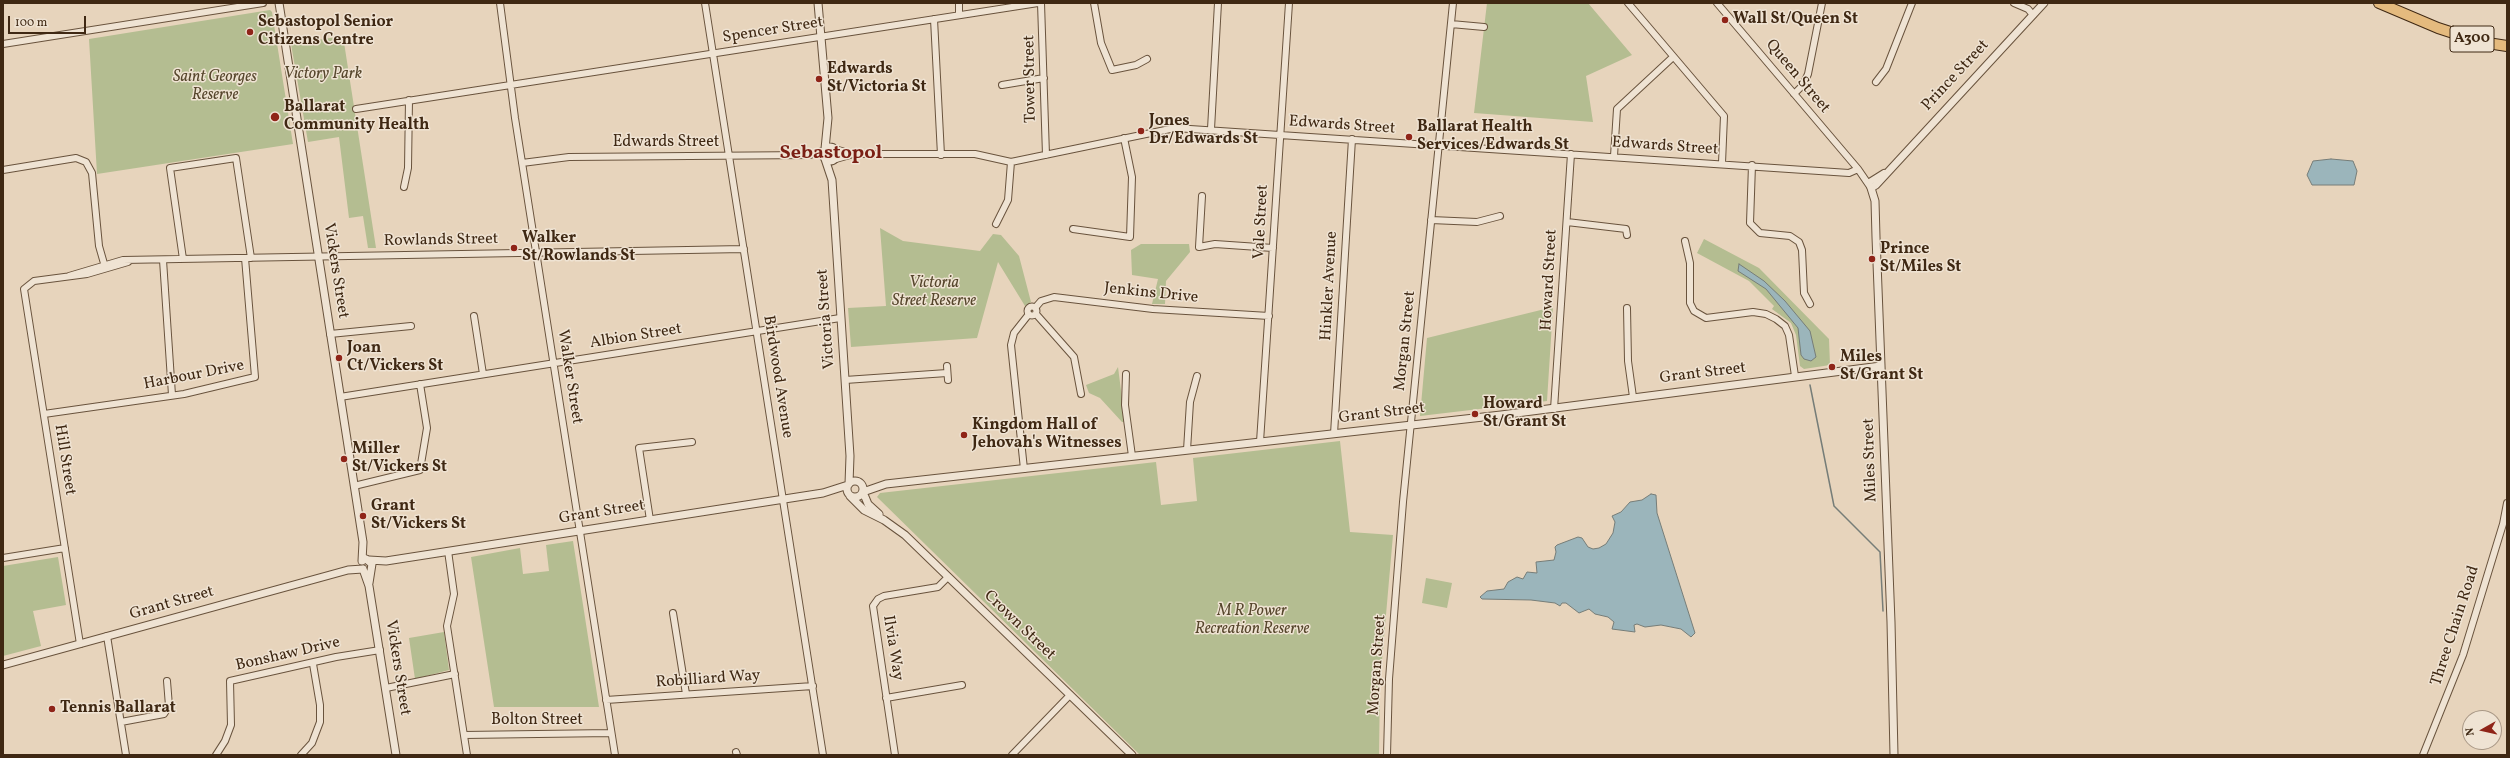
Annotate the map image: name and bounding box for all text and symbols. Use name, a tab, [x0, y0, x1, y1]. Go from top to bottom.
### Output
scale bar	[10, 8, 88, 34]
place label: Wall St/Queen St	[1733, 10, 1858, 30]
place label: Sebastopol Senior Citizens Centre	[258, 13, 393, 51]
street label: Spencer Street	[721, 14, 825, 48]
text: 100 m	[15, 15, 47, 31]
marker: Wall St/Queen St	[1720, 15, 1730, 25]
road number: A300	[2450, 26, 2494, 52]
marker: Sebastopol Senior Citizens Centre	[245, 27, 255, 37]
street label: Tower Street	[1021, 35, 1041, 123]
street label: Queen Street	[1761, 36, 1833, 118]
street label: Prince Street	[1918, 36, 1994, 116]
place label: Edwards St/Victoria St	[827, 60, 927, 98]
park label: Victory Park	[284, 65, 362, 85]
park label: Saint Georges Reserve	[173, 68, 257, 106]
marker: Edwards St/Victoria St	[814, 74, 824, 84]
place label: Ballarat Community Health	[284, 98, 429, 136]
marker: Ballarat Community Health	[269, 111, 281, 123]
place label: Jones Dr/Edwards St	[1149, 112, 1258, 150]
street label: Edwards Street	[1288, 113, 1396, 139]
place label: Ballarat Health Services/Edwards St	[1417, 118, 1569, 156]
marker: Jones Dr/Edwards St	[1136, 126, 1146, 136]
marker: Ballarat Health Services/Edwards St	[1404, 132, 1414, 142]
street label: Edwards Street	[613, 133, 719, 153]
street label: Edwards Street	[1611, 134, 1719, 160]
district label: Sebastopol	[780, 142, 882, 166]
street label: Vale Street	[1250, 184, 1274, 260]
street label: Vickers Street	[318, 222, 352, 320]
place label: Walker St/Rowlands St	[522, 229, 635, 267]
street label: Howard Street	[1538, 229, 1562, 331]
street label: Rowlands Street	[384, 230, 498, 252]
street label: Hinkler Avenue	[1318, 231, 1342, 341]
place label: Prince St/Miles St	[1880, 240, 1961, 278]
marker: Walker St/Rowlands St	[509, 243, 519, 253]
marker: Prince St/Miles St	[1867, 254, 1877, 264]
street label: Victoria Street	[814, 268, 840, 370]
park label: Victoria Street Reserve	[892, 274, 976, 312]
street label: Jenkins Drive	[1103, 280, 1199, 308]
street label: Morgan Street	[1391, 290, 1421, 392]
street label: Birdwood Avenue	[758, 314, 796, 440]
street label: Albion Street	[589, 320, 683, 354]
street label: Walker Street	[552, 328, 586, 426]
place label: Joan Ct/Vickers St	[347, 339, 443, 377]
place label: Miles St/Grant St	[1840, 348, 1923, 386]
marker: Joan Ct/Vickers St	[334, 353, 344, 363]
street label: Harbour Drive	[142, 357, 246, 395]
street label: Grant Street	[1659, 359, 1747, 389]
marker: Miles St/Grant St	[1827, 362, 1837, 372]
place label: Howard St/Grant St	[1483, 395, 1566, 433]
street label: Grant Street	[1338, 399, 1426, 429]
marker: Howard St/Grant St	[1470, 409, 1480, 419]
place label: Kingdom Hall of Jehovah's Witnesses	[972, 416, 1122, 454]
street label: Miles Street	[1860, 418, 1882, 502]
street label: Hill Street	[49, 423, 79, 497]
marker: Kingdom Hall of Jehovah's Witnesses	[959, 430, 969, 440]
place label: Miller St/Vickers St	[352, 440, 447, 478]
marker: Miller St/Vickers St	[339, 454, 349, 464]
place label: Grant St/Vickers St	[371, 497, 466, 535]
street label: Grant Street	[558, 497, 646, 529]
marker: Grant St/Vickers St	[358, 511, 368, 521]
street label: Three Chain Road	[2428, 563, 2484, 689]
street label: Grant Street	[128, 583, 216, 625]
street label: Crown Street	[979, 587, 1059, 665]
park label: M R Power Recreation Reserve	[1195, 602, 1309, 640]
street label: Ilvia Way	[877, 614, 907, 682]
street label: Morgan Street	[1365, 614, 1391, 716]
street label: Vickers Street	[380, 619, 414, 717]
street label: Bonshaw Drive	[234, 634, 342, 676]
street label: Robilliard Way	[655, 667, 761, 693]
place label: Tennis Ballarat	[60, 699, 176, 719]
marker: Tennis Ballarat	[47, 704, 57, 714]
north arrow	[2462, 710, 2502, 750]
street label: Bolton Street	[491, 711, 583, 731]
text: N	[2463, 727, 2479, 737]

